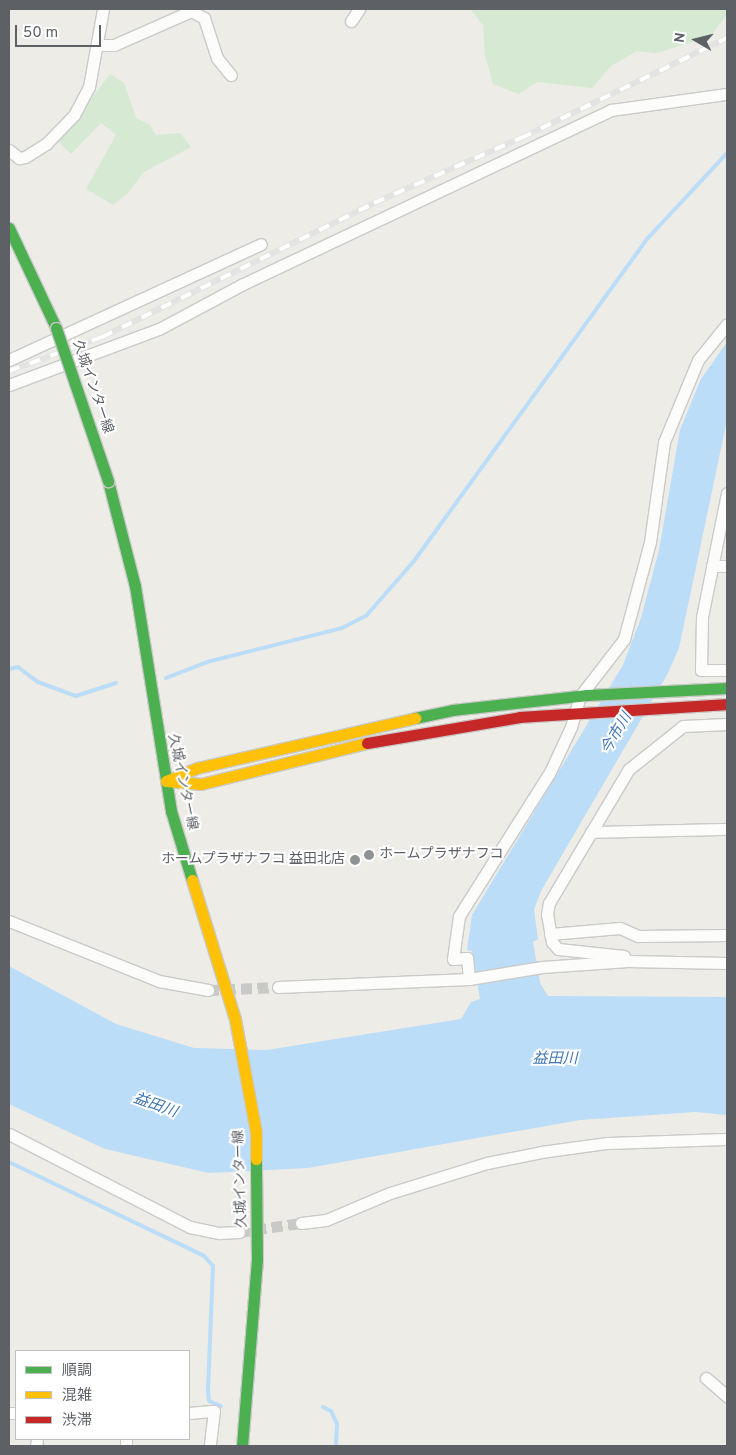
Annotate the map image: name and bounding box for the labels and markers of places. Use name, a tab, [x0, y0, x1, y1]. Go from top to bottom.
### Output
place label: ホームプラザナフコ	[379, 847, 505, 863]
marker: ホームプラザナフコ	[363, 849, 375, 861]
place label: ホームプラザナフコ 益田北店	[160, 852, 345, 868]
marker: ホームプラザナフコ 益田北店	[349, 854, 361, 866]

